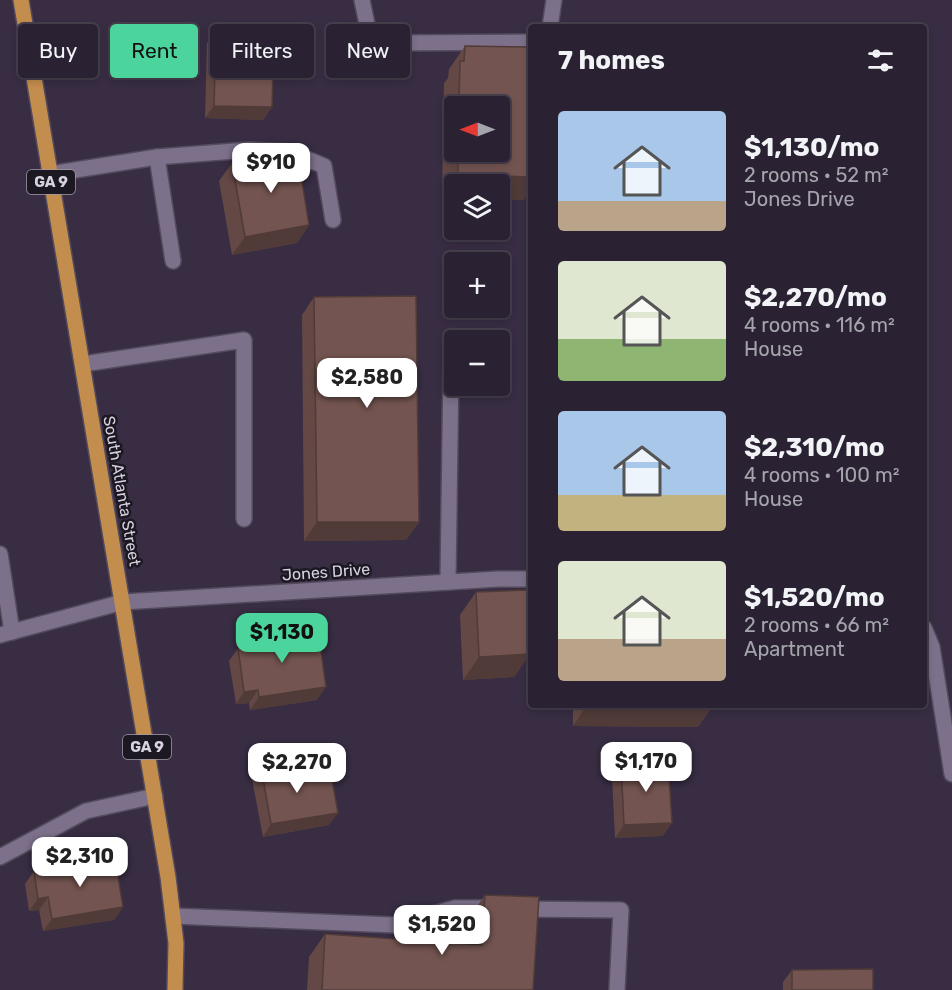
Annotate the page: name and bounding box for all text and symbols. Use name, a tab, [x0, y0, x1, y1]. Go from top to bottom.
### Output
chip: Buy	[18, 24, 98, 78]
chip: Rent	[110, 24, 198, 78]
chip: Filters	[210, 24, 314, 78]
chip: New	[326, 24, 410, 78]
icon: filters	[864, 44, 897, 77]
text: 7 homes	[558, 45, 665, 76]
north arrow	[444, 96, 510, 162]
map controls	[444, 96, 510, 396]
text: $1,130/mo	[744, 132, 879, 163]
icon: home	[606, 135, 678, 207]
pin: $910	[235, 143, 307, 194]
text: $910	[246, 150, 296, 174]
text: 2 rooms · 52 m²	[744, 163, 889, 187]
road number: GA 9	[27, 170, 75, 194]
button: layers	[444, 174, 510, 240]
text: Jones Drive	[744, 187, 855, 211]
button: +	[444, 252, 510, 318]
text: $2,270/mo	[744, 282, 887, 313]
icon: home	[606, 285, 678, 357]
text: 4 rooms · 116 m²	[744, 313, 895, 337]
button: −	[444, 330, 510, 396]
text: House	[744, 337, 803, 361]
pin: $2,580	[318, 358, 416, 409]
text: $2,580	[331, 365, 403, 389]
street label: South Atlanta Street	[99, 414, 145, 568]
text: $2,310/mo	[744, 432, 885, 463]
icon: home	[606, 435, 678, 507]
text: 4 rooms · 100 m²	[744, 463, 900, 487]
text: House	[744, 487, 803, 511]
street label: Jones Drive	[281, 559, 371, 585]
text: $1,520/mo	[744, 582, 885, 613]
icon: home	[606, 585, 678, 657]
pin: $1,130	[233, 613, 331, 664]
text: 2 rooms · 66 m²	[744, 613, 889, 637]
text: $1,130	[250, 620, 314, 644]
text: Apartment	[744, 637, 845, 661]
road number: GA 9	[123, 735, 171, 759]
pin: $1,170	[597, 742, 695, 793]
pin: $2,270	[248, 743, 346, 794]
text: $1,170	[615, 749, 677, 773]
text: $2,270	[262, 750, 332, 774]
pin: $2,310	[31, 837, 129, 888]
text: $2,310	[46, 844, 114, 868]
pin: $1,520	[393, 905, 491, 956]
text: $1,520	[408, 912, 476, 936]

